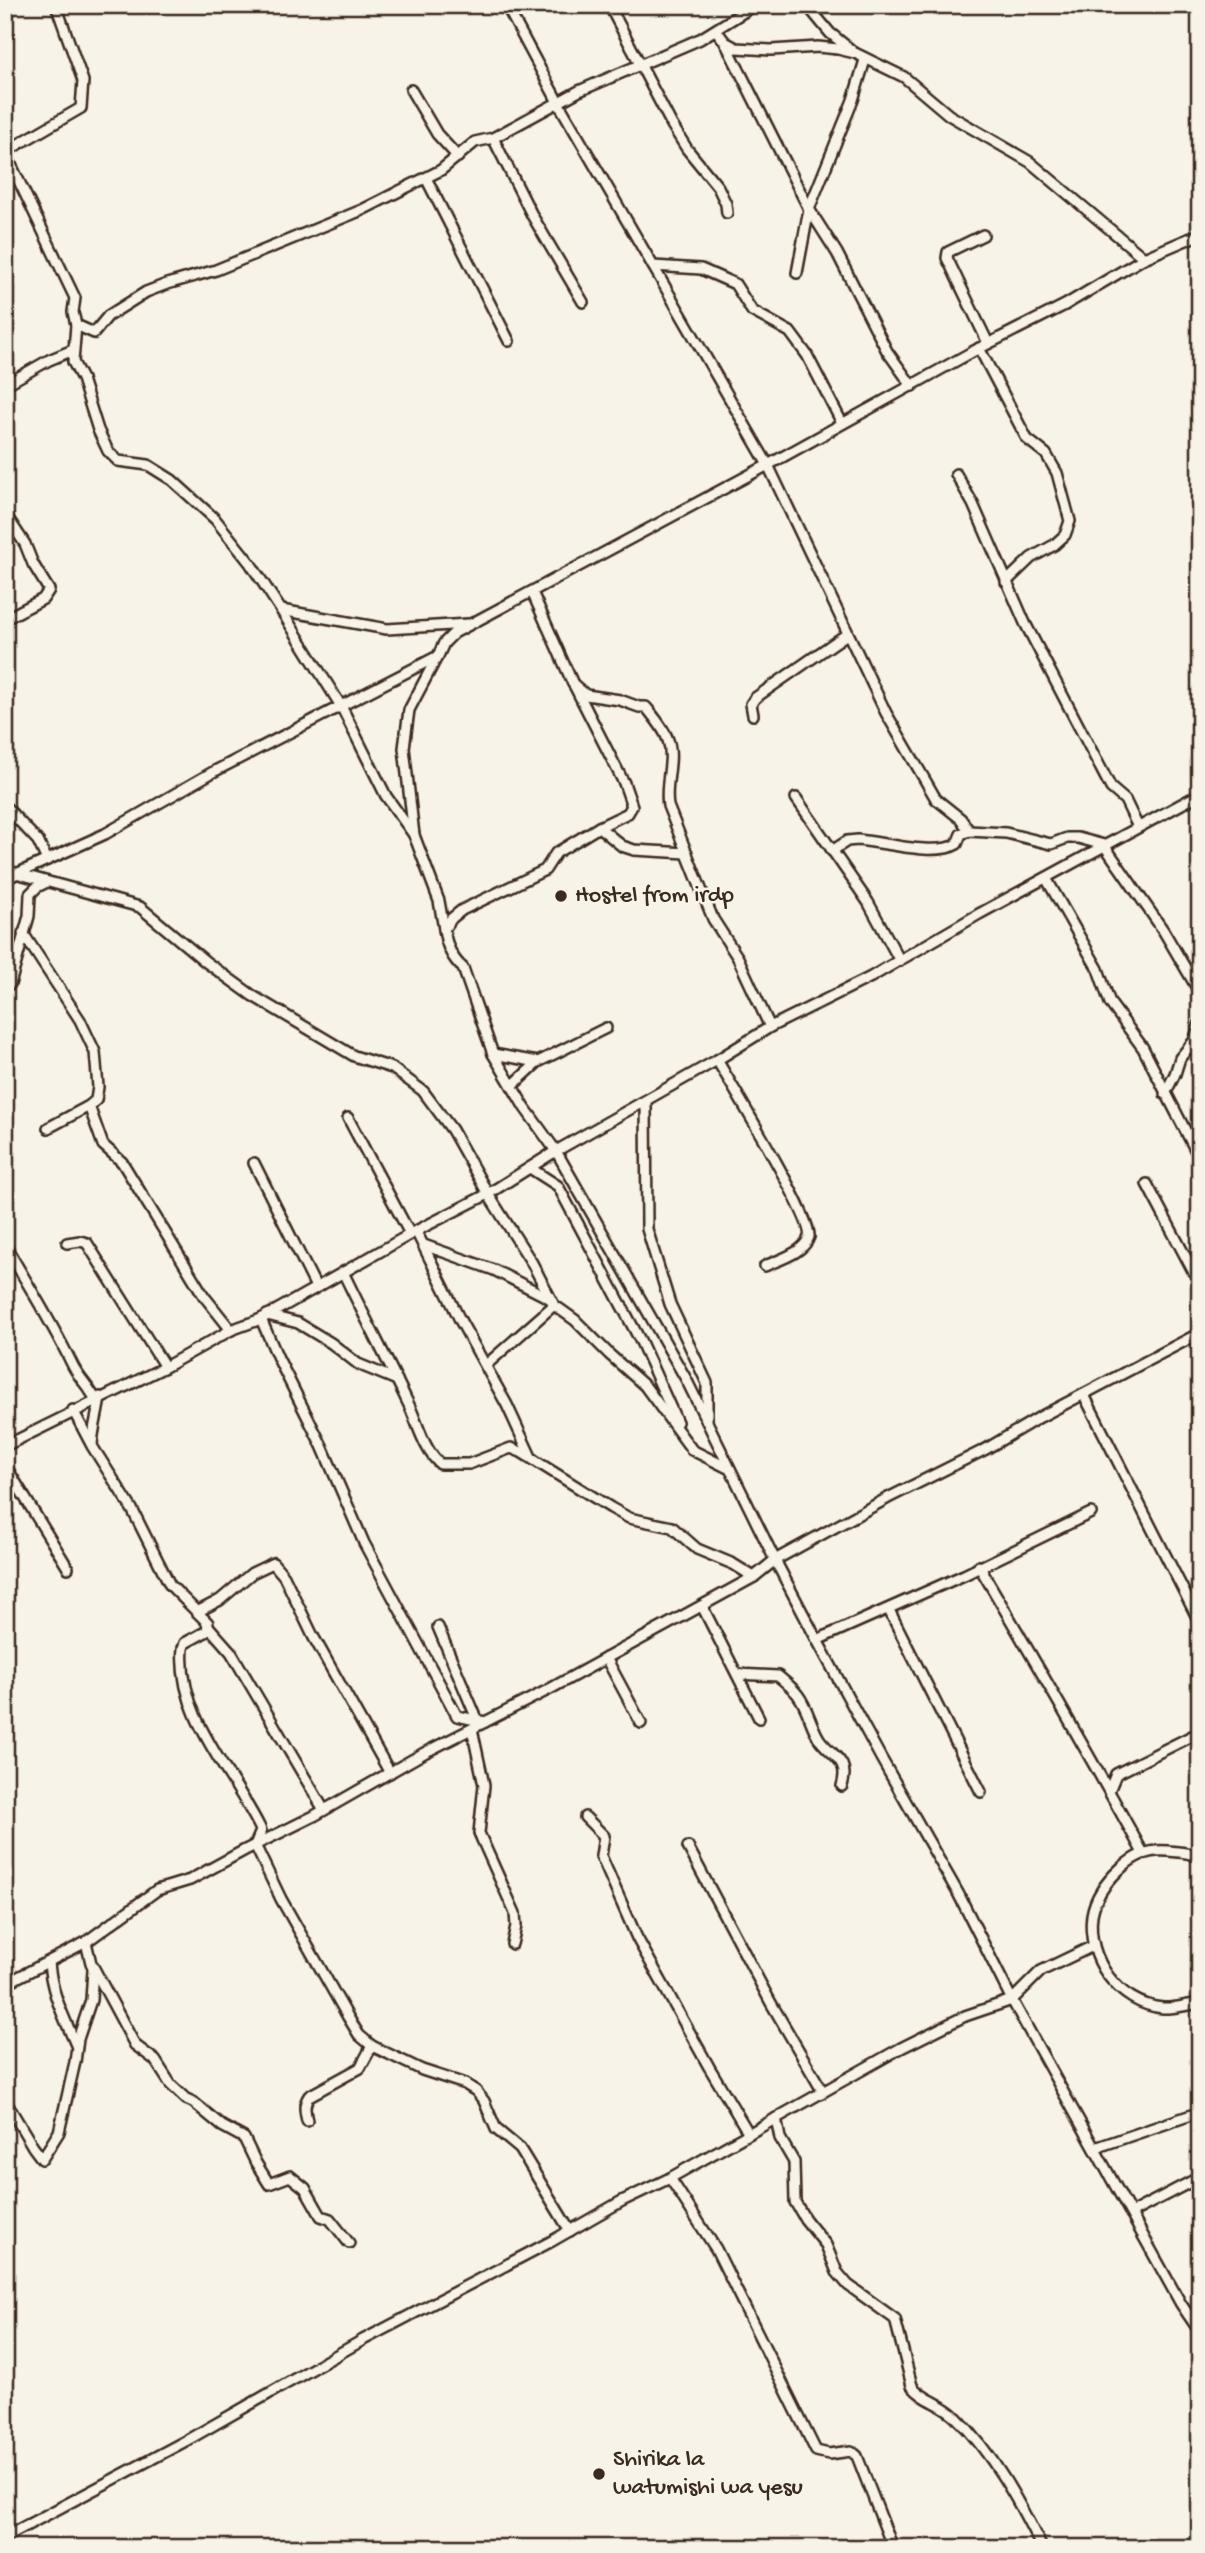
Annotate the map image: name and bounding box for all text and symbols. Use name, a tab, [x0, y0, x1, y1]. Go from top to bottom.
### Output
place label: Hostel from irdp	[575, 882, 734, 911]
marker: Hostel from irdp	[553, 888, 569, 904]
place label: Shirika la watumishi wa yesu	[613, 2446, 803, 2503]
marker: Shirika la watumishi wa yesu	[591, 2466, 607, 2482]

